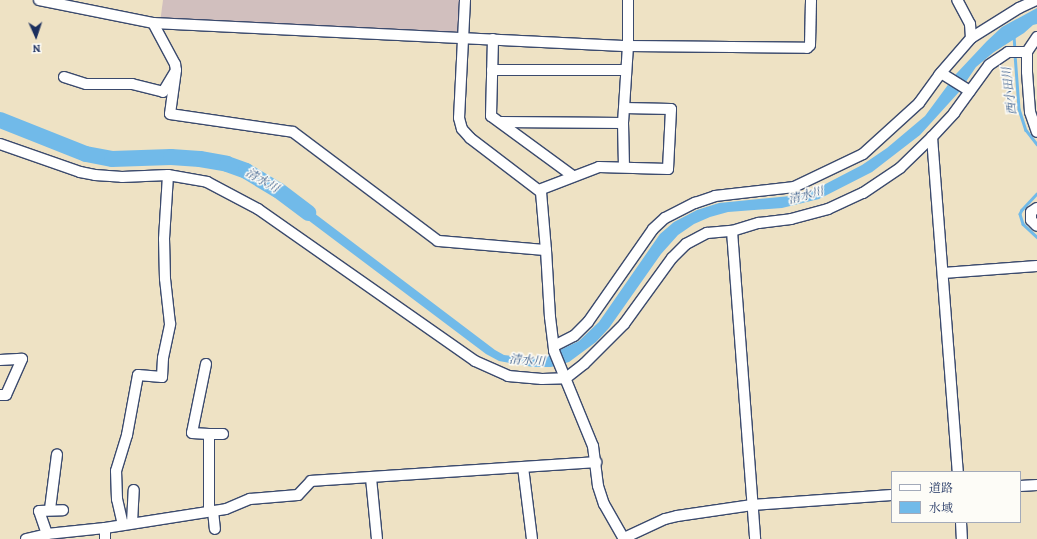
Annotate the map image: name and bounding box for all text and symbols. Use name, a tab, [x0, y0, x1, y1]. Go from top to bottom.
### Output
north arrow	[16, 16, 56, 56]
text: N	[32, 41, 41, 56]
water label: 西小田川	[1000, 66, 1020, 116]
water label: 清水川	[243, 166, 281, 196]
water label: 清水川	[787, 184, 825, 208]
water label: 清水川	[509, 353, 545, 369]
legend	[891, 471, 1021, 523]
text: 道路	[929, 480, 953, 496]
text: 水域	[929, 500, 953, 516]

